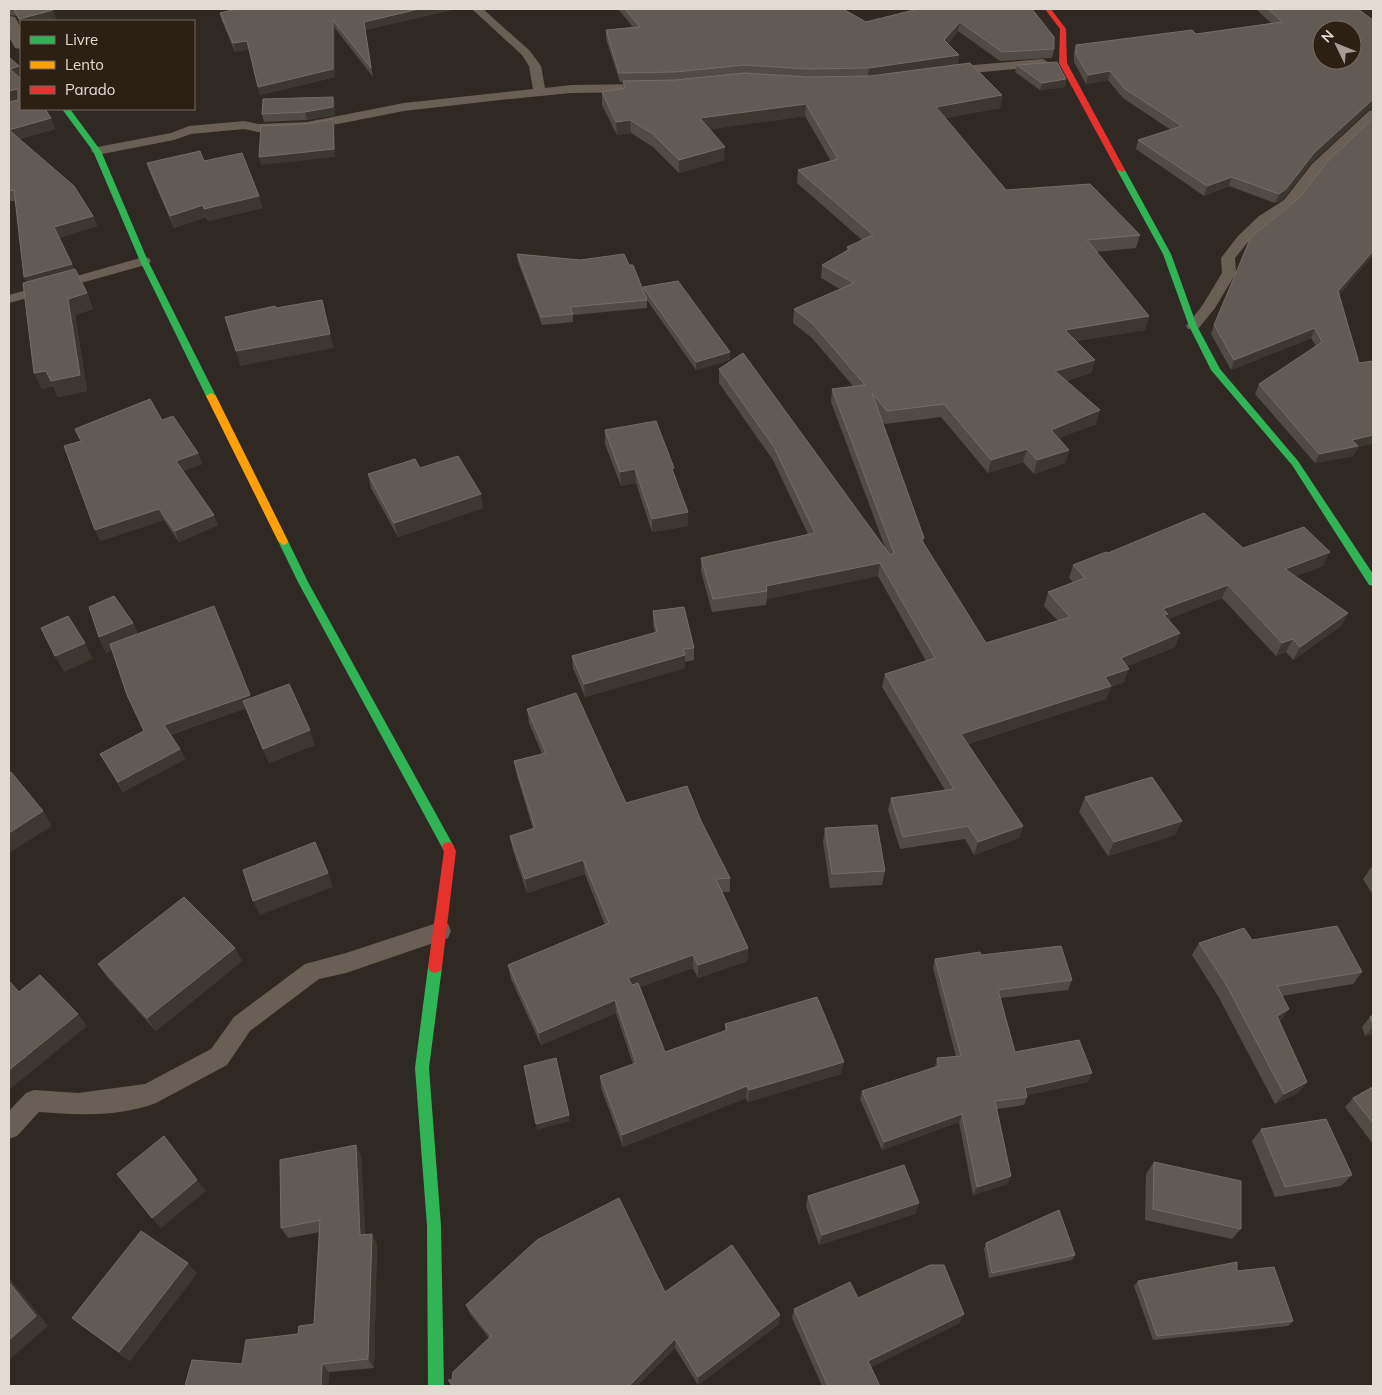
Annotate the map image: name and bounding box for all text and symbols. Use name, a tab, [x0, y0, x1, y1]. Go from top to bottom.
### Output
legend	[20, 20, 195, 110]
north arrow	[1312, 20, 1362, 70]
text: N	[1317, 26, 1338, 46]
text: Livre	[65, 30, 98, 49]
text: Lento	[65, 55, 104, 74]
text: Parado	[65, 80, 115, 99]

